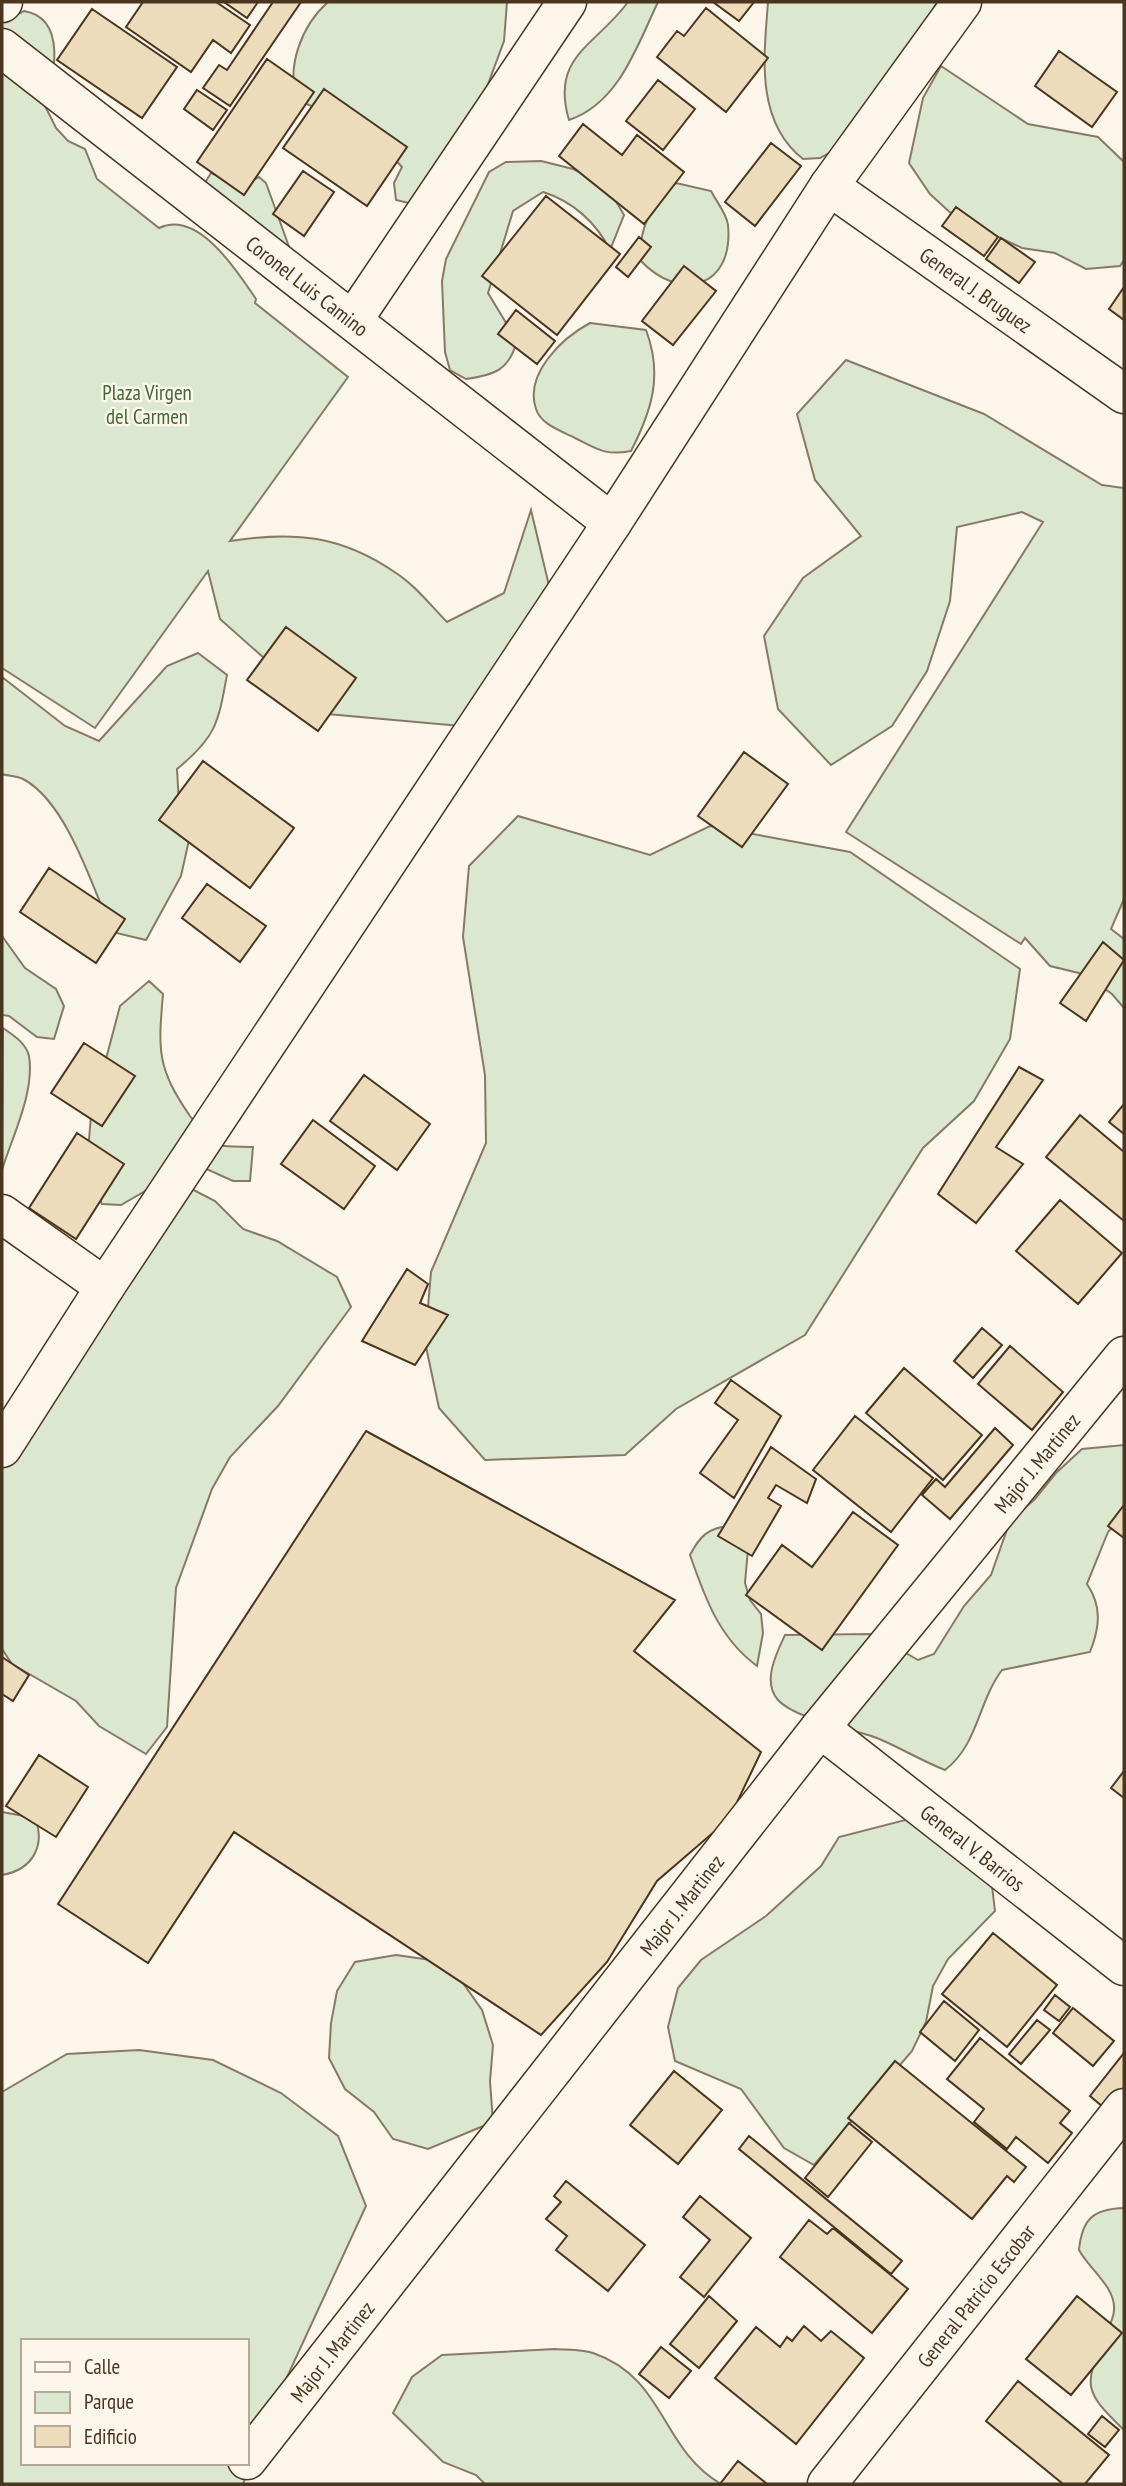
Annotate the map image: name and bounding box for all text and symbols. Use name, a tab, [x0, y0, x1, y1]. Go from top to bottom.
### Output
street label: Coronel Luis Camino	[241, 230, 374, 342]
street label: General J. Bruguez	[915, 241, 1038, 339]
park label: Plaza Virgen del Carmen	[102, 379, 192, 430]
street label: Major J. Martinez	[988, 1407, 1085, 1518]
street label: General V. Barrios	[915, 1798, 1030, 1897]
street label: Major J. Martinez	[634, 1849, 730, 1961]
street label: General Patricio Escobar	[911, 2218, 1041, 2373]
street label: Major J. Martinez	[284, 2295, 380, 2407]
legend	[21, 2339, 248, 2465]
text: Calle	[84, 2353, 120, 2380]
text: Parque	[84, 2388, 134, 2415]
text: Edificio	[84, 2423, 137, 2450]

